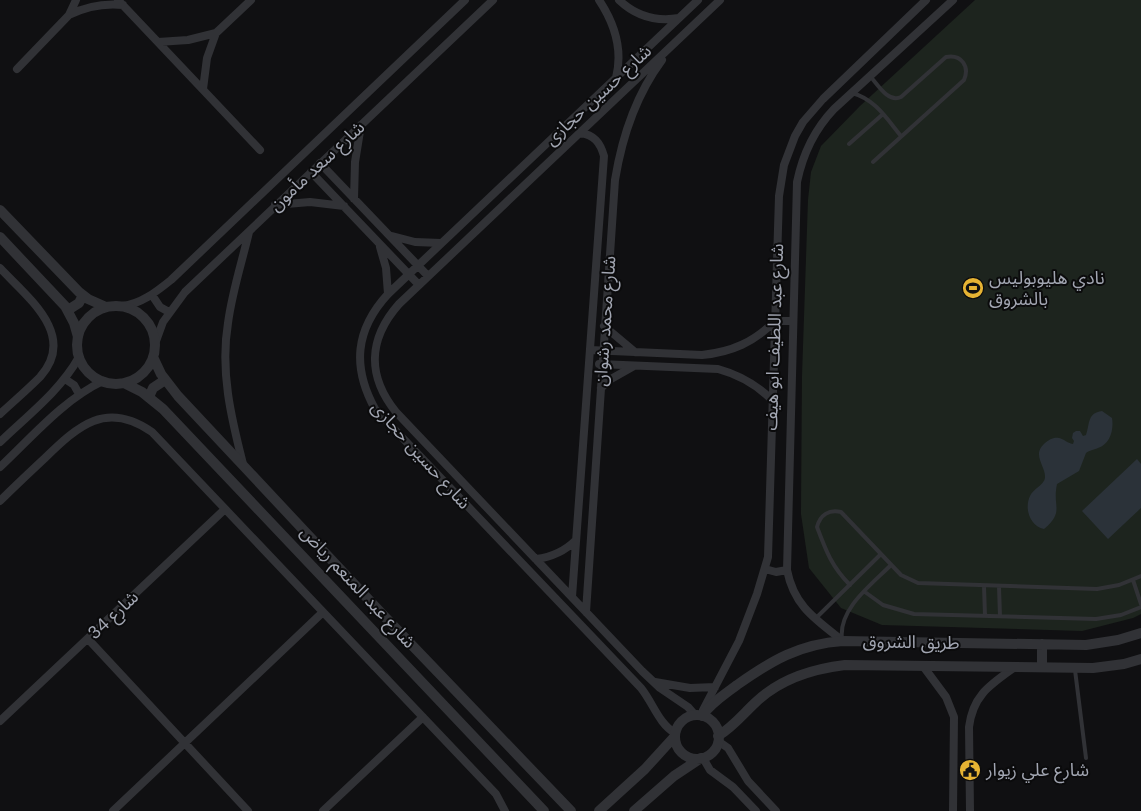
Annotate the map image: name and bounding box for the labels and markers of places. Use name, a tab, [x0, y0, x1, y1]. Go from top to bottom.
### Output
place label: نادي هليوبوليس بالشروق	[989, 266, 1105, 311]
sports icon: نادي هليوبوليس بالشروق	[961, 276, 985, 300]
public building icon: شارع علي زيوار	[958, 758, 982, 782]
place label: شارع علي زيوار	[985, 758, 1089, 784]

